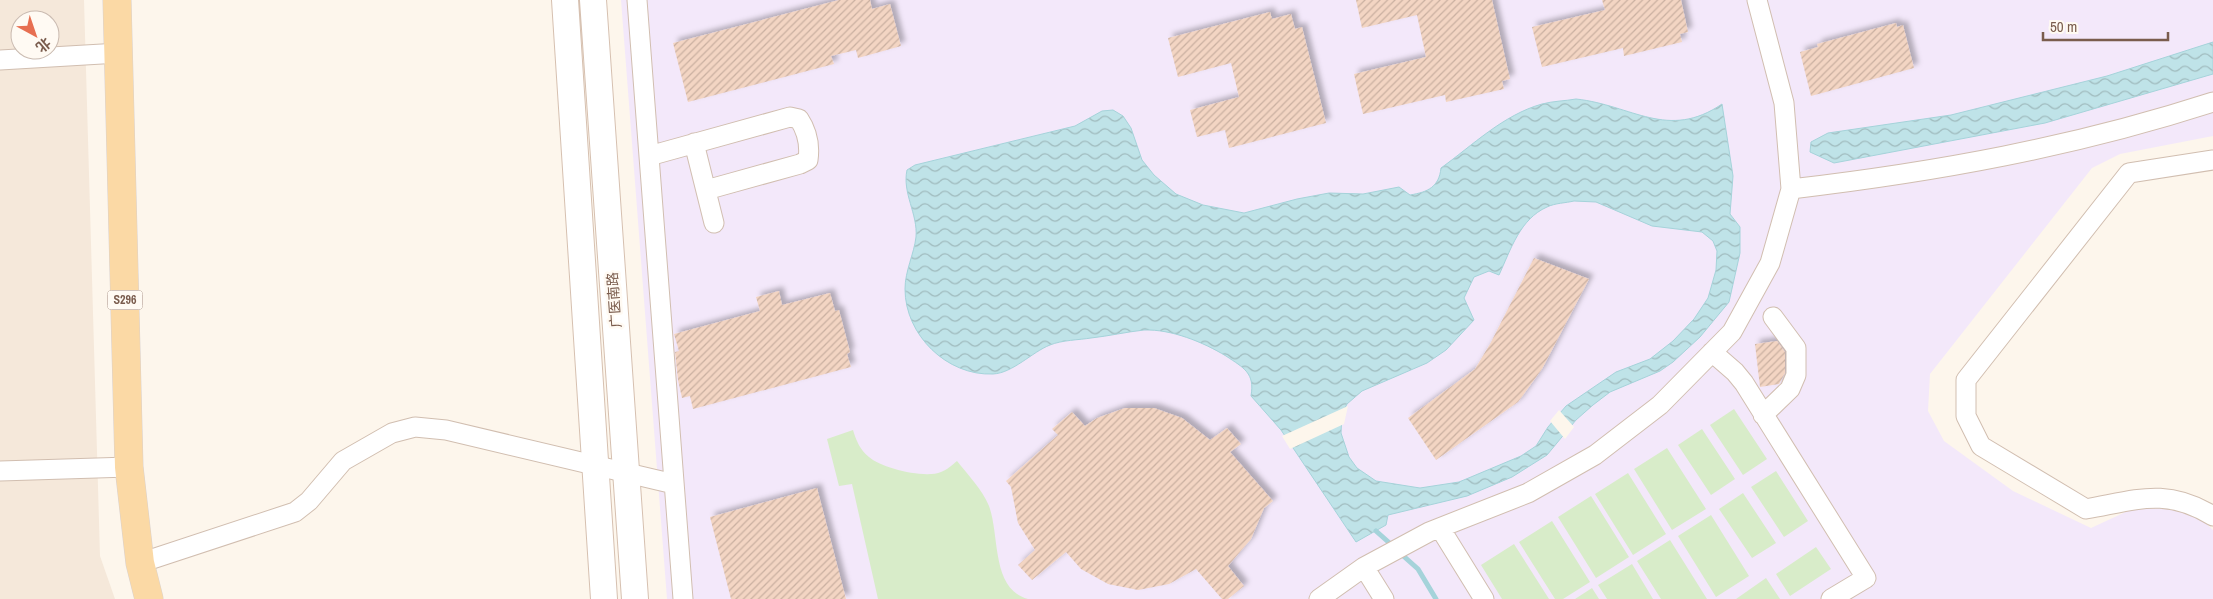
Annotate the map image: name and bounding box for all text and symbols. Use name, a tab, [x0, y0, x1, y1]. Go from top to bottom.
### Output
north arrow	[10, 10, 60, 60]
scale bar	[2043, 10, 2168, 42]
text: 50 m	[2050, 16, 2077, 37]
text: 北	[32, 34, 55, 56]
street label: 广医南路	[603, 271, 625, 329]
road number: S296	[108, 290, 142, 310]

